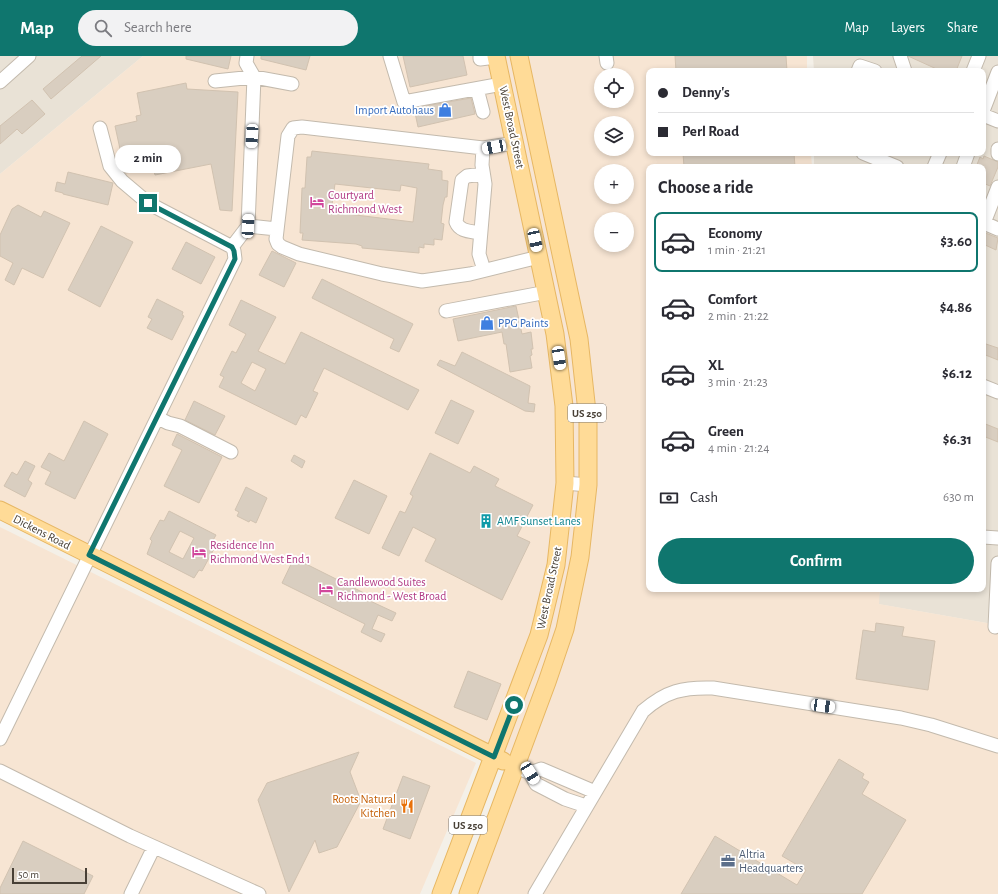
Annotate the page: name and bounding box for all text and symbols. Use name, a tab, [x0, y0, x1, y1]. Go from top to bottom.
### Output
search box	[78, 10, 358, 46]
icon: search	[92, 17, 114, 39]
text: Map	[20, 19, 54, 38]
text: Search here	[124, 20, 192, 35]
text: Map	[844, 21, 869, 35]
text: Layers	[891, 21, 925, 35]
text: Share	[947, 21, 978, 35]
map controls	[594, 68, 634, 252]
button: locate	[594, 68, 634, 108]
street label: West Broad Street	[497, 85, 527, 170]
text: Denny's	[682, 85, 730, 100]
shop icon: Import Autohaus	[437, 102, 453, 118]
place label: Import Autohaus	[355, 104, 434, 116]
button: layers	[594, 116, 634, 156]
car	[245, 124, 259, 148]
text: Perl Road	[682, 124, 739, 139]
car	[481, 139, 507, 155]
callout: 2 min	[115, 145, 181, 173]
text: 2 min	[134, 152, 162, 165]
button: +	[594, 164, 634, 204]
text: Choose a ride	[658, 179, 753, 197]
place label: Courtyard Richmond West	[328, 189, 402, 215]
route end	[139, 194, 157, 212]
hotel icon: Courtyard Richmond West	[309, 194, 325, 210]
button: −	[594, 212, 634, 252]
car	[241, 214, 255, 238]
icon: car	[660, 224, 696, 260]
text: Economy	[708, 226, 762, 241]
car	[527, 227, 543, 253]
text: $3.60	[940, 234, 972, 249]
text: 1 min · 21:21	[708, 244, 766, 257]
icon: car	[660, 290, 696, 326]
text: Comfort	[708, 292, 757, 307]
text: $4.86	[940, 300, 972, 315]
text: 2 min · 21:22	[708, 310, 769, 323]
shop icon: PPG Paints	[479, 315, 495, 331]
place label: PPG Paints	[498, 317, 549, 329]
car	[551, 345, 567, 371]
icon: car	[660, 356, 696, 392]
text: XL	[708, 358, 724, 373]
text: $6.12	[942, 366, 972, 381]
text: 3 min · 21:23	[708, 376, 768, 389]
road number: US 250	[568, 404, 606, 422]
icon: car	[660, 422, 696, 458]
text: Green	[708, 424, 744, 439]
text: $6.31	[943, 432, 972, 447]
text: 4 min · 21:24	[708, 442, 769, 455]
icon: cash	[658, 487, 680, 509]
text: Cash	[690, 490, 718, 505]
text: 630 m	[943, 491, 974, 504]
street label: Dickens Road	[11, 512, 73, 552]
building icon: AMF Sunset Lanes	[478, 513, 494, 529]
place label: AMF Sunset Lanes	[497, 515, 581, 527]
button: Confirm	[658, 538, 974, 584]
place label: Residence Inn Richmond West End 1	[210, 539, 310, 565]
hotel icon: Residence Inn Richmond West End 1	[191, 544, 207, 560]
street label: West Broad Street	[534, 545, 564, 630]
place label: Candlewood Suites Richmond - West Broad	[337, 576, 447, 602]
hotel icon: Candlewood Suites Richmond - West Broad	[318, 581, 334, 597]
route start	[505, 696, 523, 714]
car	[810, 698, 836, 714]
car	[519, 760, 541, 786]
place label: Roots Natural Kitchen	[332, 793, 396, 819]
restaurant icon: Roots Natural Kitchen	[399, 798, 415, 814]
road number: US 250	[449, 816, 487, 834]
place label: Altria Headquarters	[739, 848, 803, 874]
office icon: Altria Headquarters	[720, 853, 736, 869]
scale bar	[12, 866, 87, 885]
text: 50 m	[18, 869, 39, 880]

